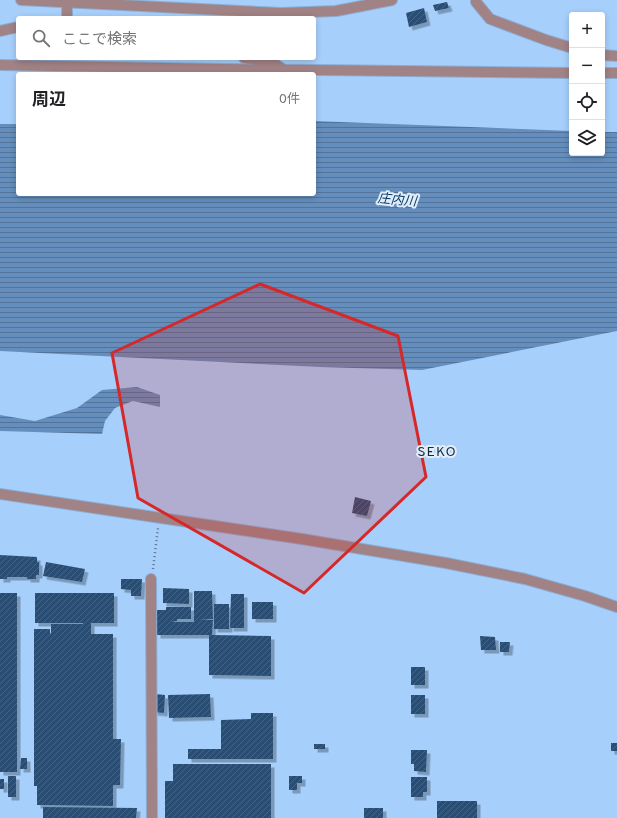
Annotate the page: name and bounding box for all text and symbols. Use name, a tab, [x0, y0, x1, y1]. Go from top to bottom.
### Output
map controls	[569, 12, 605, 156]
button: +	[569, 12, 605, 48]
search box	[16, 16, 316, 60]
icon: search	[30, 27, 52, 49]
text: ここで検索	[62, 31, 137, 50]
button: −	[569, 48, 605, 84]
button: locate	[569, 84, 605, 120]
text: 周辺	[32, 90, 66, 112]
text: 0件	[279, 92, 300, 108]
button: layers	[569, 120, 605, 156]
water label: 庄内川	[377, 191, 419, 211]
district label: SEKO	[417, 444, 457, 461]

